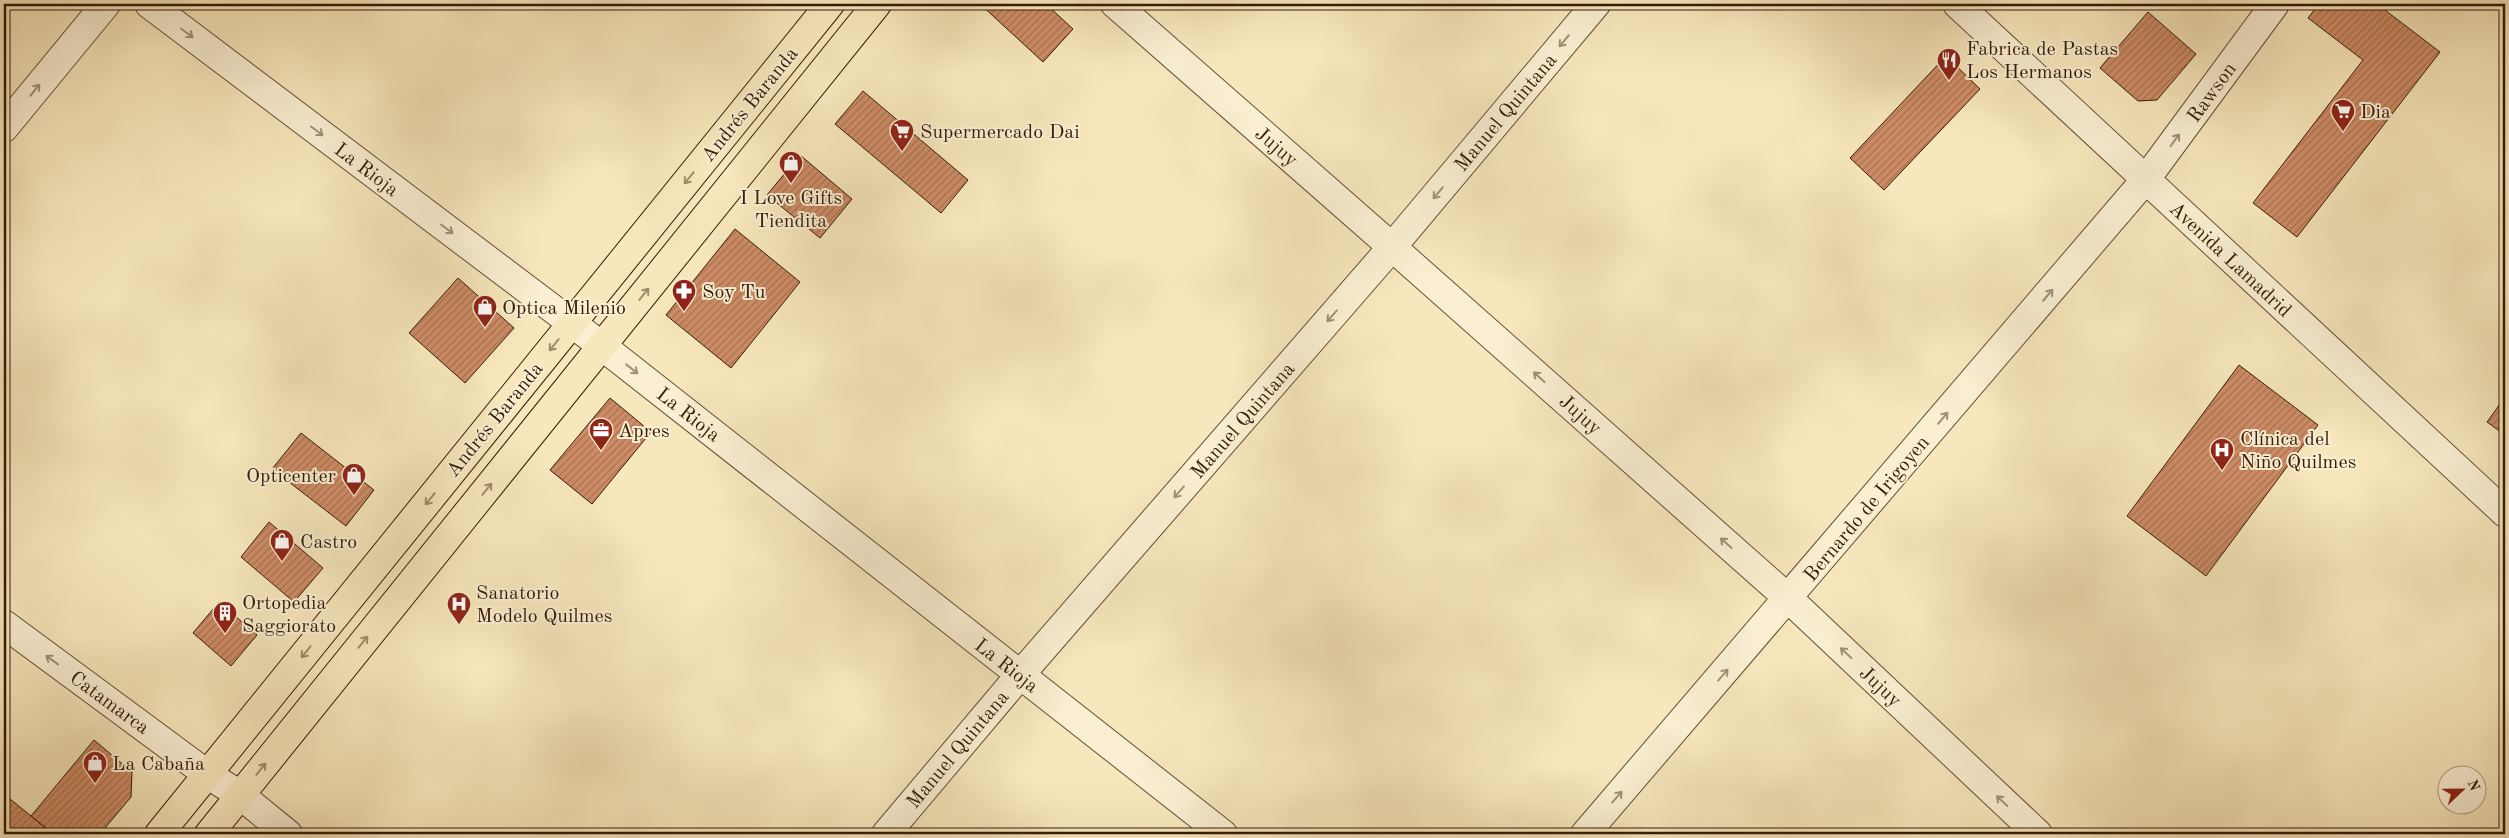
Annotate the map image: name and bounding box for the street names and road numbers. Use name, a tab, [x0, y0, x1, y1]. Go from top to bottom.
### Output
street label: Andrés Baranda	[698, 44, 803, 166]
street label: Manuel Quintana	[1452, 51, 1561, 176]
street label: Rawson	[2184, 59, 2241, 127]
street label: Jujuy	[1251, 124, 1301, 171]
street label: La Rioja	[330, 140, 402, 201]
street label: Avenida Lamadrid	[2165, 199, 2294, 322]
street label: Andrés Baranda	[443, 359, 548, 481]
street label: Manuel Quintana	[1188, 359, 1299, 483]
street label: La Rioja	[652, 385, 723, 447]
street label: Jujuy	[1555, 392, 1605, 440]
street label: Bernardo de Irigoyen	[1801, 433, 1934, 586]
street label: La Rioja	[970, 636, 1041, 698]
street label: Jujuy	[1855, 663, 1905, 712]
street label: Catamarca	[65, 668, 152, 739]
street label: Manuel Quintana	[904, 688, 1013, 813]

